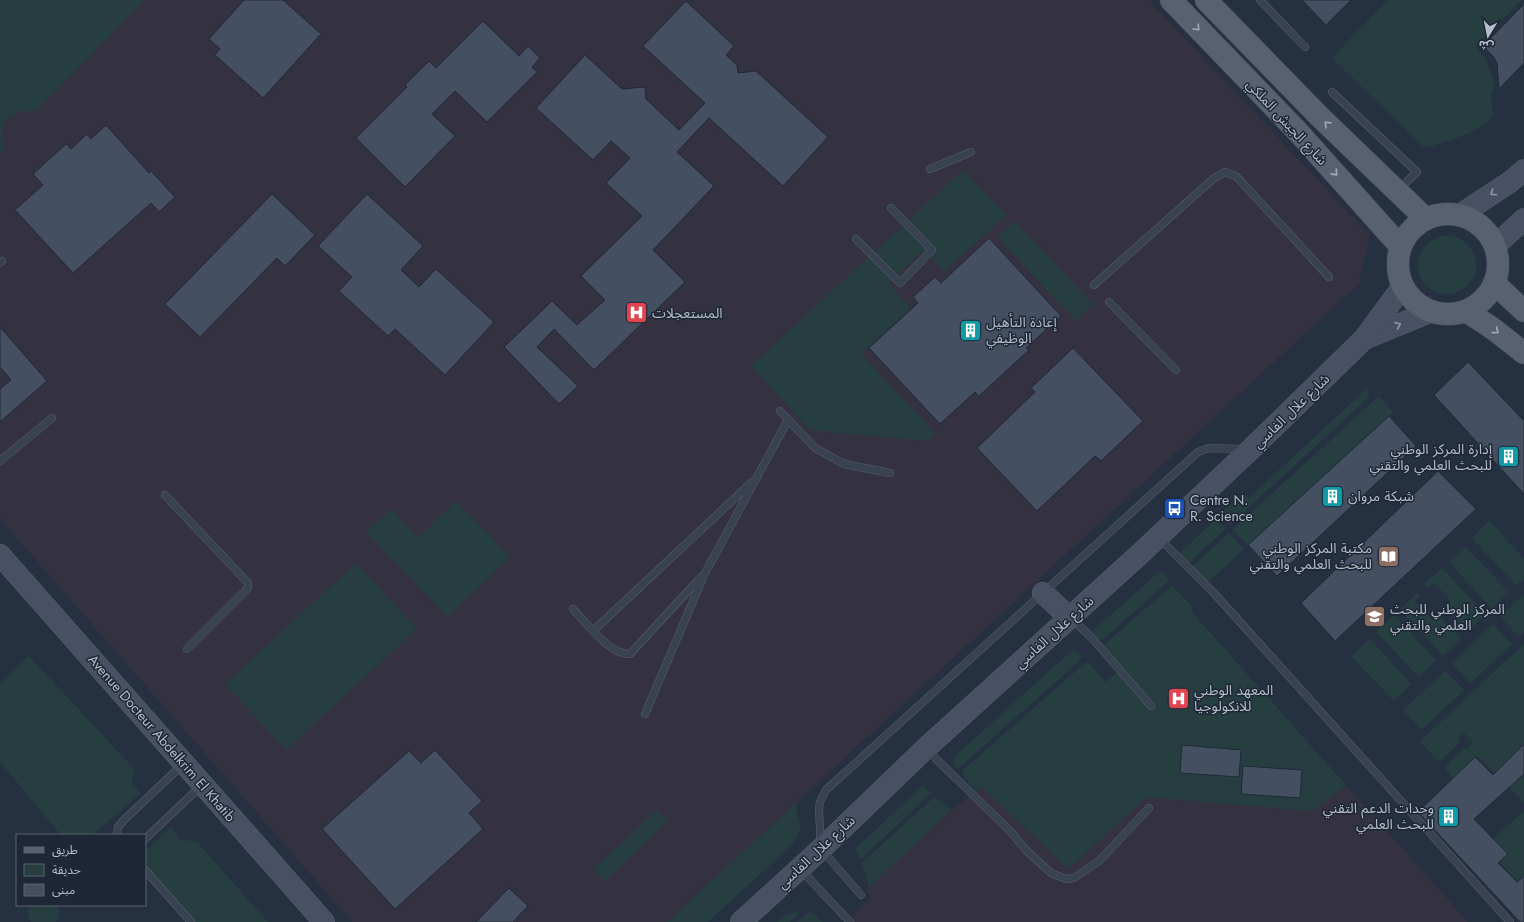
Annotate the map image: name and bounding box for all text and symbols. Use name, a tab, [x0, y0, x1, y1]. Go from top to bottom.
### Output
north arrow	[1468, 16, 1508, 56]
one-way arrow	[1193, 23, 1200, 31]
text: ش	[1477, 37, 1495, 55]
street label: شارع الجيش الملكي	[1241, 74, 1332, 170]
one-way arrow	[1324, 121, 1332, 129]
one-way arrow	[1331, 168, 1338, 176]
one-way arrow	[1490, 188, 1497, 196]
hospital icon: المستعجلات	[623, 300, 649, 326]
place label: المستعجلات	[652, 303, 723, 323]
place label: إعادة التأهيل الوظيفي	[986, 312, 1058, 349]
building icon: إعادة التأهيل الوظيفي	[957, 317, 983, 343]
one-way arrow	[1394, 322, 1402, 330]
one-way arrow	[1491, 326, 1498, 333]
street label: شارع علال الفاسي	[1248, 369, 1335, 454]
place label: إدارة المركز الوطني للبحث العلمي والتقني	[1369, 439, 1493, 476]
building icon: إدارة المركز الوطني للبحث العلمي والتقني	[1495, 444, 1521, 470]
building icon: شبكة مروان	[1320, 483, 1346, 509]
place label: شبكة مروان	[1348, 486, 1414, 506]
place label: Centre N. R. Science	[1190, 490, 1253, 526]
bus stop icon: Centre N. R. Science	[1162, 495, 1188, 521]
place label: مكتبة المركز الوطني للبحث العلمي والتقني	[1249, 538, 1372, 575]
library icon: مكتبة المركز الوطني للبحث العلمي والتقني	[1375, 543, 1401, 569]
street label: شارع علال الفاسي	[1010, 591, 1099, 674]
place label: المركز الوطني للبحث العلمي والتقني	[1390, 599, 1505, 636]
school or university icon: المركز الوطني للبحث العلمي والتقني	[1361, 604, 1387, 630]
street label: Avenue Docteur Abdelkrim El Khatib	[84, 650, 240, 826]
place label: المعهد الوطني للانكولوجيا	[1194, 680, 1273, 716]
hospital icon: المعهد الوطني للانكولوجيا	[1165, 685, 1191, 711]
place label: وحدات الدعم التقني للبحث العلمي	[1323, 798, 1434, 835]
building icon: وحدات الدعم التقني للبحث العلمي	[1436, 803, 1462, 829]
street label: شارع علال الفاسي	[773, 811, 860, 894]
legend	[16, 834, 146, 906]
text: طريق	[52, 841, 78, 859]
text: حديقة	[52, 861, 81, 879]
text: مبنى	[52, 881, 75, 899]

